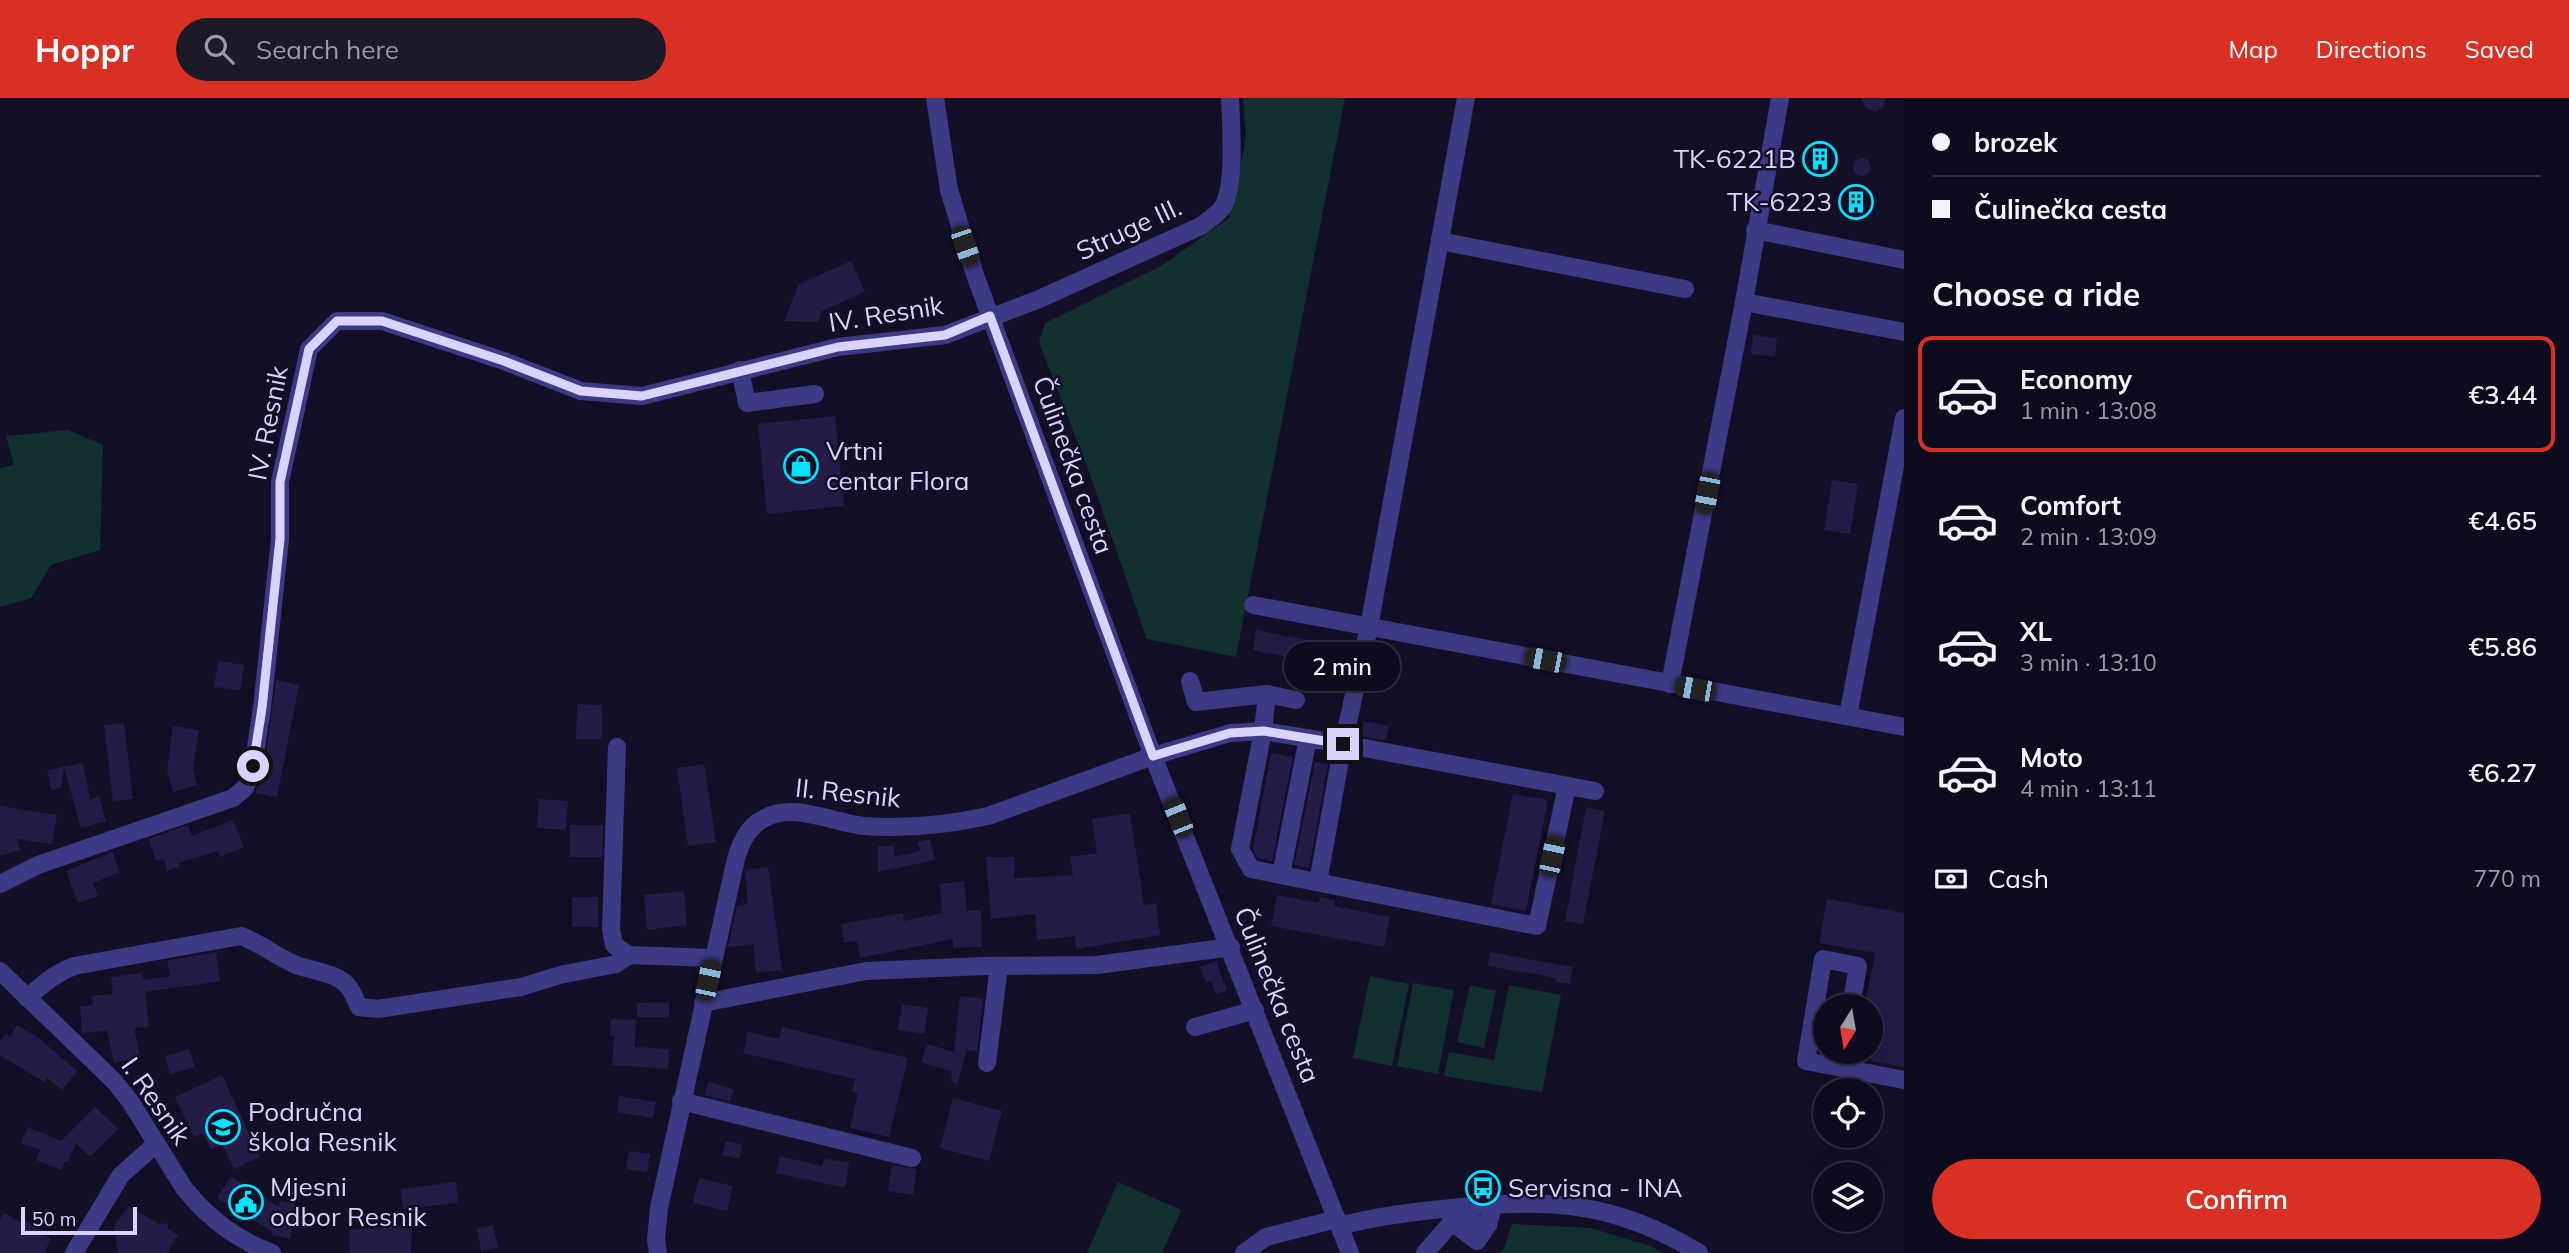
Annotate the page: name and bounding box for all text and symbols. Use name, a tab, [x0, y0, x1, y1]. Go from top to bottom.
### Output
search box	[176, 18, 666, 81]
text: Hoppr	[35, 29, 134, 70]
icon: search	[200, 30, 238, 68]
text: Search here	[256, 33, 399, 66]
text: Map	[2228, 34, 2278, 64]
text: Directions	[2316, 34, 2427, 64]
text: Saved	[2465, 34, 2534, 64]
text: brozek	[1974, 126, 2057, 159]
building icon: TK-6221B	[1801, 140, 1839, 178]
place label: TK-6221B	[1673, 142, 1796, 175]
building icon: TK-6223	[1837, 183, 1875, 221]
place label: TK-6223	[1727, 185, 1832, 218]
street label: Struge III.	[1071, 190, 1187, 267]
text: Čulinečka cesta	[1974, 193, 2167, 226]
car	[949, 223, 982, 269]
text: Choose a ride	[1932, 274, 2140, 314]
street label: IV. Resnik	[826, 288, 946, 339]
street label: IV. Resnik	[240, 362, 295, 483]
icon: car	[1936, 363, 1999, 426]
text: Economy	[2020, 363, 2132, 396]
street label: Čulinečka cesta	[1026, 371, 1121, 558]
text: €3.44	[2468, 378, 2537, 411]
text: 1 min · 13:08	[2020, 396, 2157, 425]
place label: Vrtni centar Flora	[826, 434, 969, 497]
shop icon: Vrtni centar Flora	[782, 447, 820, 485]
car	[1693, 470, 1722, 516]
icon: car	[1936, 489, 1999, 552]
text: Comfort	[2020, 489, 2121, 522]
text: €4.65	[2468, 504, 2537, 537]
text: 2 min · 13:09	[2020, 522, 2157, 551]
icon: car	[1936, 615, 1999, 678]
text: XL	[2020, 615, 2052, 648]
text: €5.86	[2468, 630, 2537, 663]
callout: 2 min	[1285, 642, 1401, 692]
car	[1523, 646, 1568, 674]
text: 3 min · 13:10	[2020, 648, 2157, 677]
text: 2 min	[1312, 652, 1372, 681]
car	[1673, 675, 1718, 703]
route end	[1327, 728, 1359, 760]
icon: car	[1936, 741, 1999, 804]
text: Moto	[2020, 741, 2083, 774]
route start	[237, 750, 269, 782]
text: €6.27	[2468, 756, 2537, 789]
street label: II. Resnik	[794, 771, 903, 815]
text: 4 min · 13:11	[2020, 774, 2157, 803]
car	[1161, 794, 1196, 840]
car	[1538, 833, 1567, 879]
icon: cash	[1932, 860, 1970, 898]
text: Cash	[1988, 862, 2049, 895]
text: 770 m	[2473, 864, 2541, 893]
street label: Čulinečka cesta	[1227, 902, 1328, 1088]
car	[694, 957, 723, 1003]
north arrow	[1813, 994, 1883, 1064]
map controls	[1813, 994, 1883, 1232]
street label: I. Resnik	[115, 1051, 199, 1151]
button: locate	[1813, 1078, 1883, 1148]
place label: Područna škola Resnik	[248, 1095, 398, 1158]
school or university icon: Područna škola Resnik	[204, 1108, 242, 1146]
button: Confirm	[1932, 1159, 2541, 1239]
button: layers	[1813, 1162, 1883, 1232]
bus stop icon: Servisna - INA	[1464, 1169, 1502, 1207]
place label: Mjesni odbor Resnik	[270, 1170, 427, 1233]
place label: Servisna - INA	[1508, 1171, 1682, 1204]
public building icon: Mjesni odbor Resnik	[227, 1183, 265, 1221]
scale bar	[21, 1204, 136, 1236]
text: 50 m	[32, 1207, 76, 1231]

